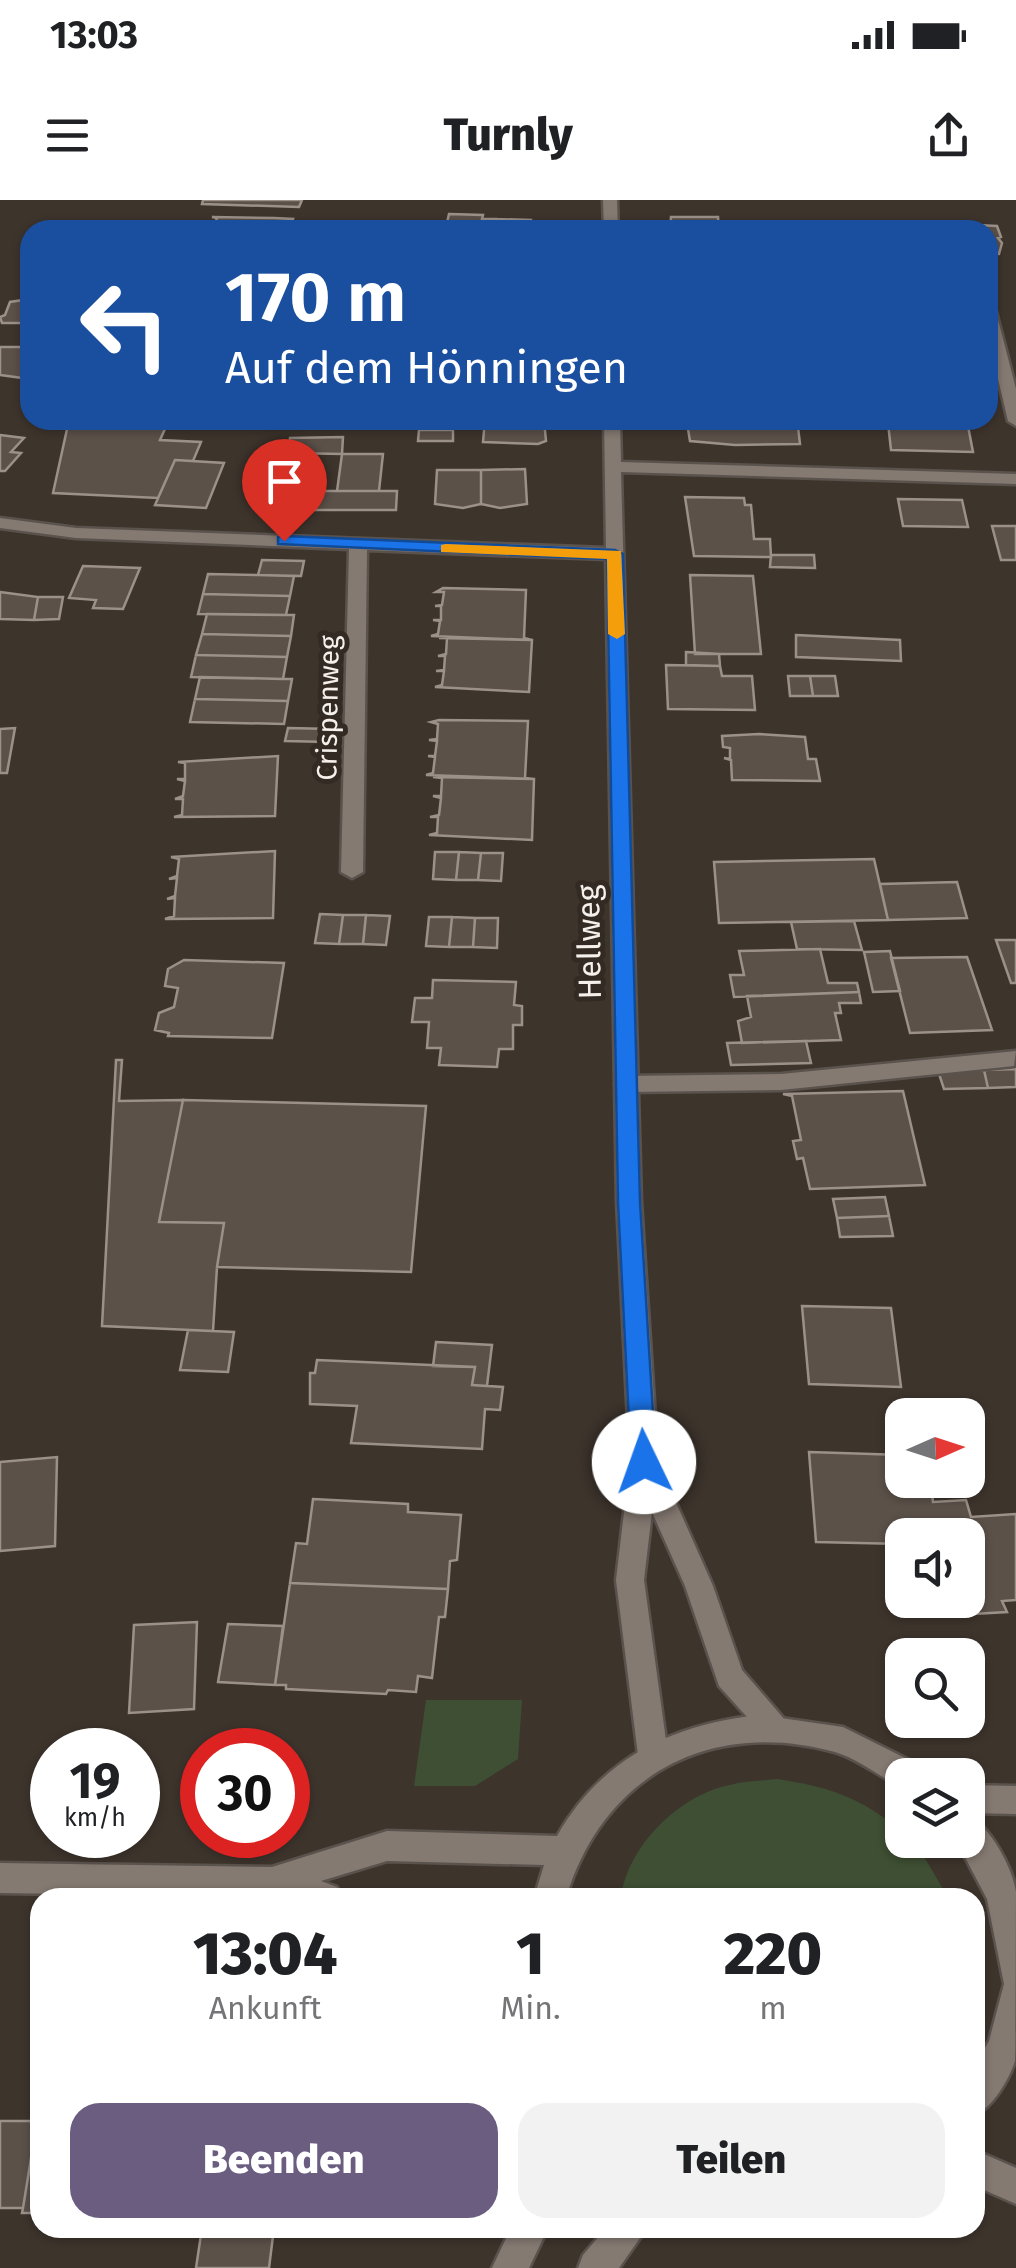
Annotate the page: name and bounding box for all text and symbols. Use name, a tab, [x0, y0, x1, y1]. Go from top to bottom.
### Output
text: 13:03	[50, 12, 138, 58]
icon: menu	[40, 108, 95, 163]
text: Turnly	[443, 108, 573, 162]
icon: share	[921, 108, 976, 163]
text: 170 m	[225, 256, 406, 340]
icon: left	[60, 260, 190, 390]
text: Auf dem Hönningen	[225, 341, 628, 395]
pin	[242, 439, 327, 542]
icon: arrive	[257, 454, 312, 509]
street label: Crispenweg	[310, 635, 346, 781]
street label: Hellweg	[569, 884, 609, 1000]
north arrow	[885, 1398, 985, 1498]
map controls	[885, 1398, 985, 1858]
position arrow	[592, 1410, 696, 1514]
button: sound	[885, 1518, 985, 1618]
button: search	[885, 1638, 985, 1738]
speed limit sign: 30	[180, 1728, 310, 1858]
text: 19	[69, 1751, 121, 1811]
button: layers	[885, 1758, 985, 1858]
text: km/h	[64, 1803, 126, 1833]
text: 13:04	[193, 1918, 337, 1990]
text: 1	[516, 1918, 545, 1990]
text: 220	[724, 1918, 822, 1990]
text: Ankunft	[209, 1989, 322, 2027]
text: Min.	[500, 1989, 561, 2027]
text: m	[759, 1989, 787, 2027]
button: Beenden	[70, 2103, 498, 2218]
button: Teilen	[518, 2103, 945, 2218]

